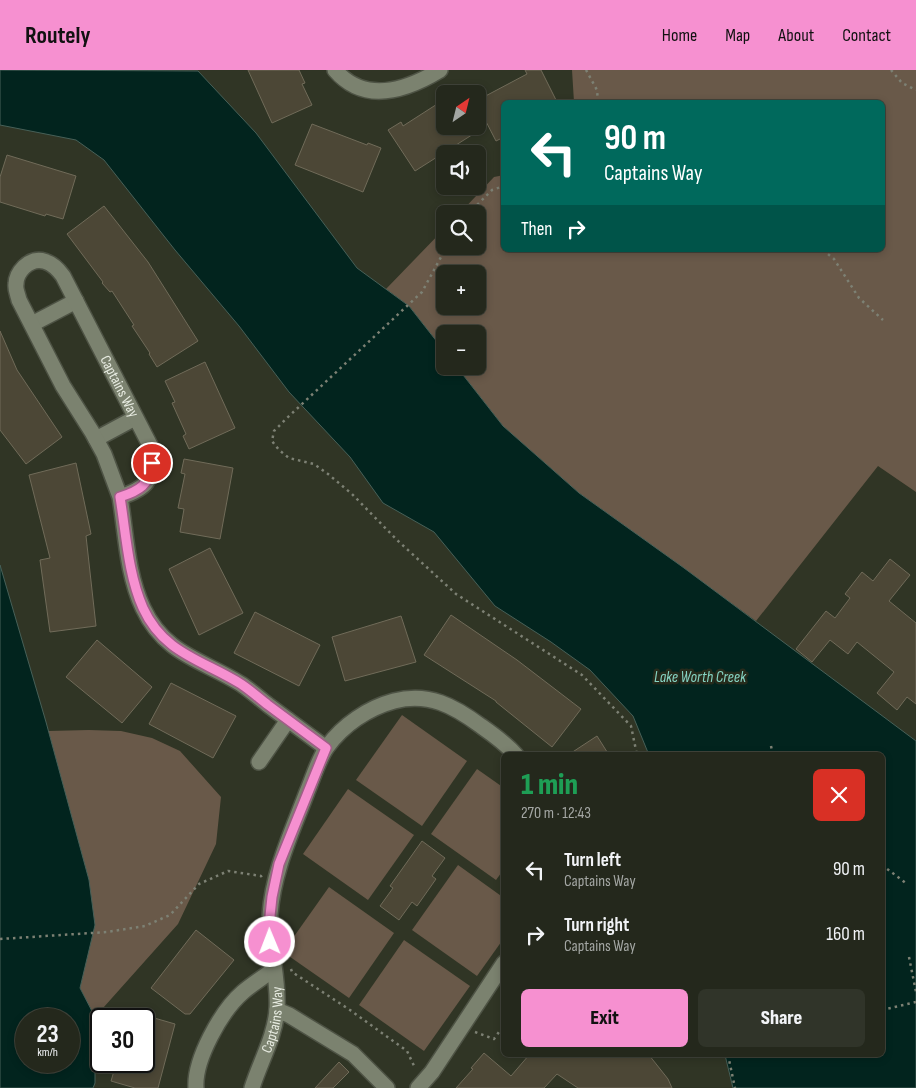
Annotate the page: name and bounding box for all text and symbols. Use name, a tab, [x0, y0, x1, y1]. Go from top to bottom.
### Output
text: Routely	[25, 21, 90, 50]
text: Home	[662, 25, 697, 46]
text: Map	[725, 25, 750, 46]
text: About	[778, 25, 814, 46]
text: Contact	[842, 25, 891, 46]
north arrow	[436, 85, 486, 135]
map controls	[436, 85, 486, 375]
text: 90 m	[604, 117, 666, 160]
icon: left	[521, 120, 586, 185]
button: sound	[436, 145, 486, 195]
text: Captains Way	[604, 160, 702, 187]
button: search	[436, 205, 486, 255]
icon: right	[562, 215, 590, 243]
text: Then	[521, 218, 552, 241]
button: +	[436, 265, 486, 315]
button: −	[436, 325, 486, 375]
street label: Captains Way	[96, 352, 144, 421]
pin	[131, 442, 173, 484]
icon: arrive	[138, 449, 166, 477]
water label: Lake Worth Creek	[654, 668, 747, 687]
text: 1 min	[521, 767, 578, 803]
button: close	[813, 769, 865, 821]
text: 270 m · 12:43	[521, 804, 591, 823]
text: Turn left	[564, 849, 621, 872]
icon: left	[521, 856, 549, 884]
text: 90 m	[833, 858, 865, 881]
text: Captains Way	[564, 872, 636, 891]
text: Turn right	[564, 914, 629, 937]
position arrow	[243, 915, 295, 967]
icon: right	[521, 921, 549, 949]
text: 160 m	[826, 923, 865, 946]
text: Captains Way	[564, 937, 636, 956]
street label: Captains Way	[257, 986, 287, 1055]
button: Exit	[521, 989, 688, 1047]
button: Share	[698, 989, 865, 1047]
speed limit sign: 30	[90, 1008, 155, 1073]
text: 23	[36, 1019, 59, 1050]
text: km/h	[37, 1045, 58, 1060]

